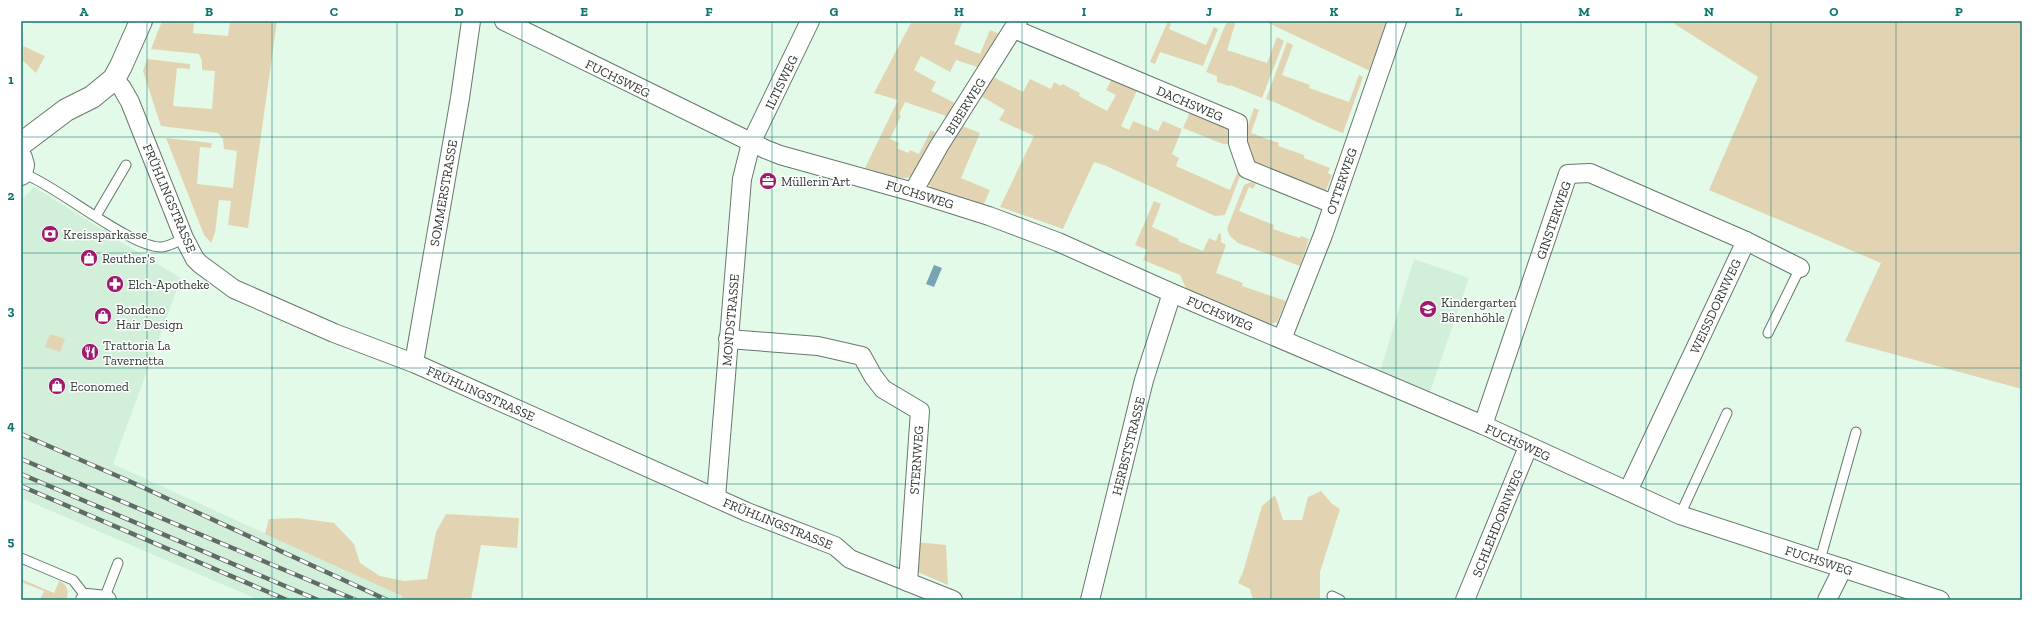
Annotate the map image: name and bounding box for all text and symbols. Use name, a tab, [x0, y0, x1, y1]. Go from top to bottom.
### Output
text: A	[80, 4, 89, 19]
text: B	[205, 4, 213, 19]
text: C	[330, 4, 338, 19]
text: D	[454, 4, 464, 19]
text: E	[580, 4, 588, 19]
text: F	[705, 4, 713, 19]
text: G	[830, 4, 839, 19]
text: H	[954, 4, 964, 19]
text: I	[1082, 4, 1087, 19]
text: J	[1206, 4, 1212, 19]
text: K	[1330, 4, 1339, 19]
text: L	[1455, 4, 1463, 19]
text: M	[1578, 4, 1590, 19]
text: N	[1704, 4, 1714, 19]
text: O	[1829, 4, 1839, 19]
text: P	[1955, 4, 1963, 19]
street label: ILTISWEG	[762, 53, 801, 112]
street label: FUCHSWEG	[583, 56, 653, 101]
text: 1	[8, 72, 14, 87]
street label: BIBERWEG	[942, 75, 989, 137]
street label: DACHSWEG	[1154, 83, 1225, 124]
street label: SOMMERSTRASSE	[427, 138, 460, 247]
street label: FRÜHLINGSTRASSE	[140, 141, 199, 255]
street label: OTTERWEG	[1323, 146, 1360, 217]
office icon: Müllerin Art	[758, 171, 778, 191]
place label: Müllerin Art	[781, 174, 851, 189]
street label: FUCHSWEG	[884, 177, 956, 212]
street label: GINSTERWEG	[1533, 179, 1574, 261]
text: 2	[8, 188, 15, 203]
bank icon: Kreissparkasse	[40, 224, 60, 244]
place label: Kreissparkasse	[63, 227, 147, 242]
shop icon: Reuther's	[79, 248, 99, 268]
place label: Reuther's	[102, 251, 155, 266]
street label: WEISSDORNWEG	[1687, 256, 1744, 356]
street label: MONDSTRASSE	[719, 273, 742, 367]
pharmacy icon: Elch-Apotheke	[105, 274, 125, 294]
place label: Elch-Apotheke	[128, 277, 209, 292]
street label: FUCHSWEG	[1184, 293, 1255, 334]
place label: Kindergarten Bärenhöhle	[1441, 295, 1517, 325]
school or university icon: Kindergarten Bärenhöhle	[1418, 299, 1438, 319]
place label: Bondeno Hair Design	[116, 302, 184, 332]
text: 3	[8, 303, 15, 318]
shop icon: Bondeno Hair Design	[93, 306, 113, 326]
place label: Trattoria La Tavernetta	[103, 338, 171, 368]
restaurant icon: Trattoria La Tavernetta	[80, 342, 100, 362]
street label: FRÜHLINGSTRASSE	[424, 363, 538, 424]
shop icon: Economed	[47, 376, 67, 396]
place label: Economed	[70, 379, 129, 394]
street label: HERBSTSTRASSE	[1109, 395, 1148, 497]
text: 4	[7, 418, 15, 433]
street label: FUCHSWEG	[1483, 421, 1553, 464]
street label: STERNWEG	[907, 425, 926, 495]
street label: SCHLEHDORNWEG	[1469, 467, 1526, 579]
street label: FRÜHLINGSTRASSE	[721, 495, 835, 552]
text: 5	[8, 534, 15, 549]
street label: FUCHSWEG	[1783, 542, 1855, 578]

